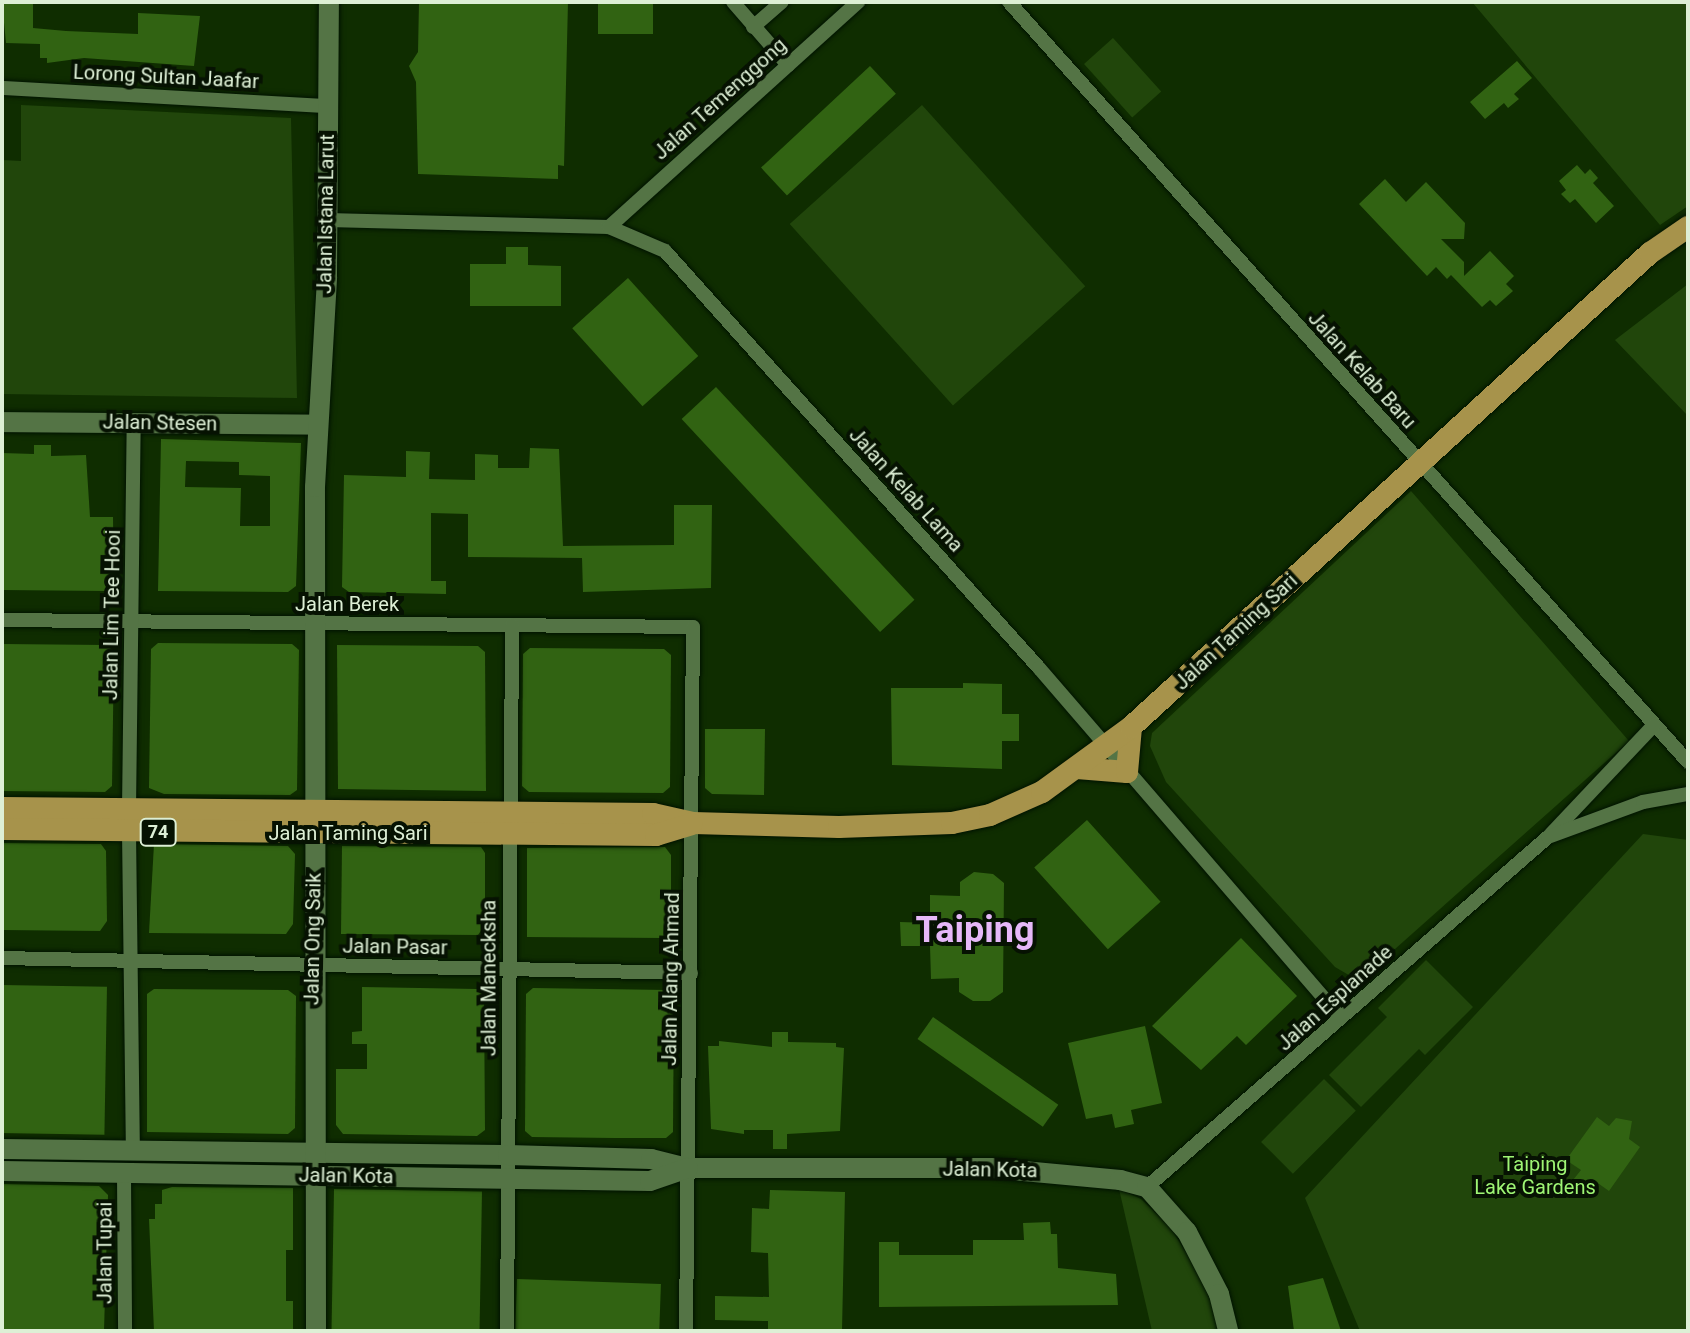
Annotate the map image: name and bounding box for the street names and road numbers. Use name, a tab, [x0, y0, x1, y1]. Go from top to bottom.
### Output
street label: Jalan Temenggong	[649, 33, 791, 165]
street label: Lorong Sultan Jaafar	[73, 60, 259, 94]
street label: Jalan Istana Larut	[313, 134, 339, 294]
street label: Jalan Kelab Baru	[1303, 306, 1421, 434]
street label: Jalan Stesen	[102, 410, 218, 436]
street label: Jalan Kelab Lama	[844, 423, 968, 557]
street label: Jalan Lim Tee Hooi	[99, 529, 125, 701]
street label: Jalan Taming Sari	[1170, 569, 1302, 695]
street label: Jalan Berek	[295, 592, 399, 616]
road number: 74	[138, 818, 178, 846]
street label: Jalan Taming Sari	[268, 821, 428, 845]
street label: Jalan Ong Saik	[300, 873, 326, 1005]
street label: Jalan Alang Ahmad	[657, 892, 685, 1066]
street label: Jalan Manecksha	[477, 900, 501, 1056]
street label: Jalan Pasar	[342, 934, 448, 960]
street label: Jalan Esplanade	[1273, 940, 1397, 1056]
street label: Jalan Kota	[942, 1157, 1038, 1183]
street label: Jalan Kota	[298, 1163, 394, 1189]
street label: Jalan Tupai	[93, 1202, 117, 1304]

